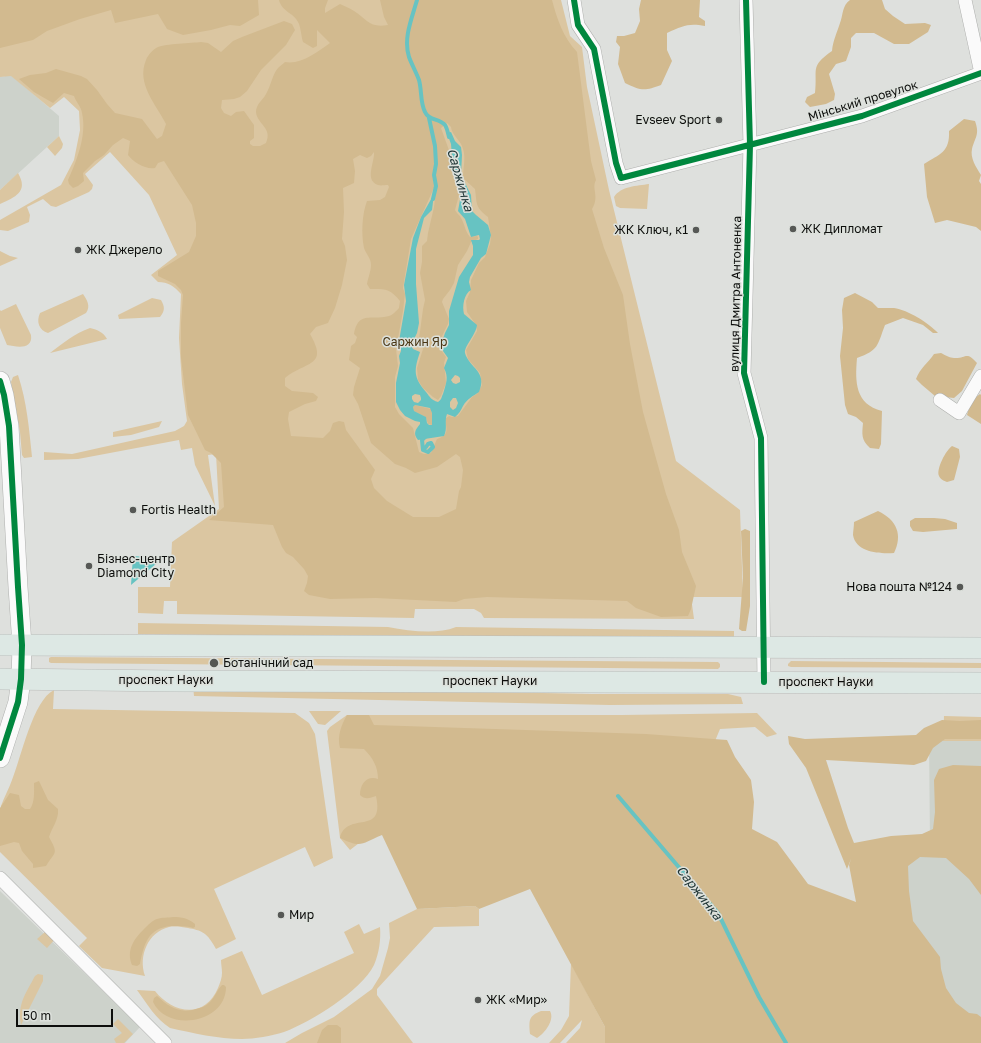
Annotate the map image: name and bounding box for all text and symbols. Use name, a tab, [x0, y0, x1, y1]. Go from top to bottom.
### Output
street label: Мінський провулок	[806, 77, 920, 125]
place label: Evseev Sport	[635, 113, 711, 127]
marker: Evseev Sport	[714, 115, 724, 125]
water label: Саржинка	[444, 147, 476, 213]
street label: вулиця Дмитра Антоненка	[727, 216, 745, 372]
place label: ЖК Дипломат	[801, 222, 883, 236]
place label: ЖК Ключ, к1	[614, 223, 688, 237]
marker: ЖК Дипломат	[788, 224, 798, 234]
marker: ЖК Ключ, к1	[691, 225, 701, 235]
place label: ЖК Джерело	[86, 243, 163, 257]
marker: ЖК Джерело	[73, 245, 83, 255]
park label: Саржин Яр	[383, 335, 447, 349]
place label: Fortis Health	[141, 503, 216, 517]
marker: Fortis Health	[128, 505, 138, 515]
place label: Бізнес-центр Diamond City	[97, 552, 175, 580]
marker: Бізнес-центр Diamond City	[84, 561, 94, 571]
place label: Нова пошта №124	[846, 580, 952, 594]
marker: Нова пошта №124	[955, 582, 965, 592]
place label: Ботанічний сад	[223, 656, 313, 670]
marker: Ботанічний сад	[208, 657, 220, 669]
street label: проспект Науки	[119, 673, 213, 687]
street label: проспект Науки	[443, 674, 537, 688]
street label: проспект Науки	[779, 675, 873, 689]
water label: Саржинка	[673, 863, 725, 923]
place label: Мир	[289, 908, 314, 922]
marker: Мир	[276, 910, 286, 920]
place label: ЖК «Мир»	[486, 993, 547, 1007]
marker: ЖК «Мир»	[473, 995, 483, 1005]
scale bar	[18, 1001, 115, 1027]
text: 50 m	[23, 1008, 51, 1023]

